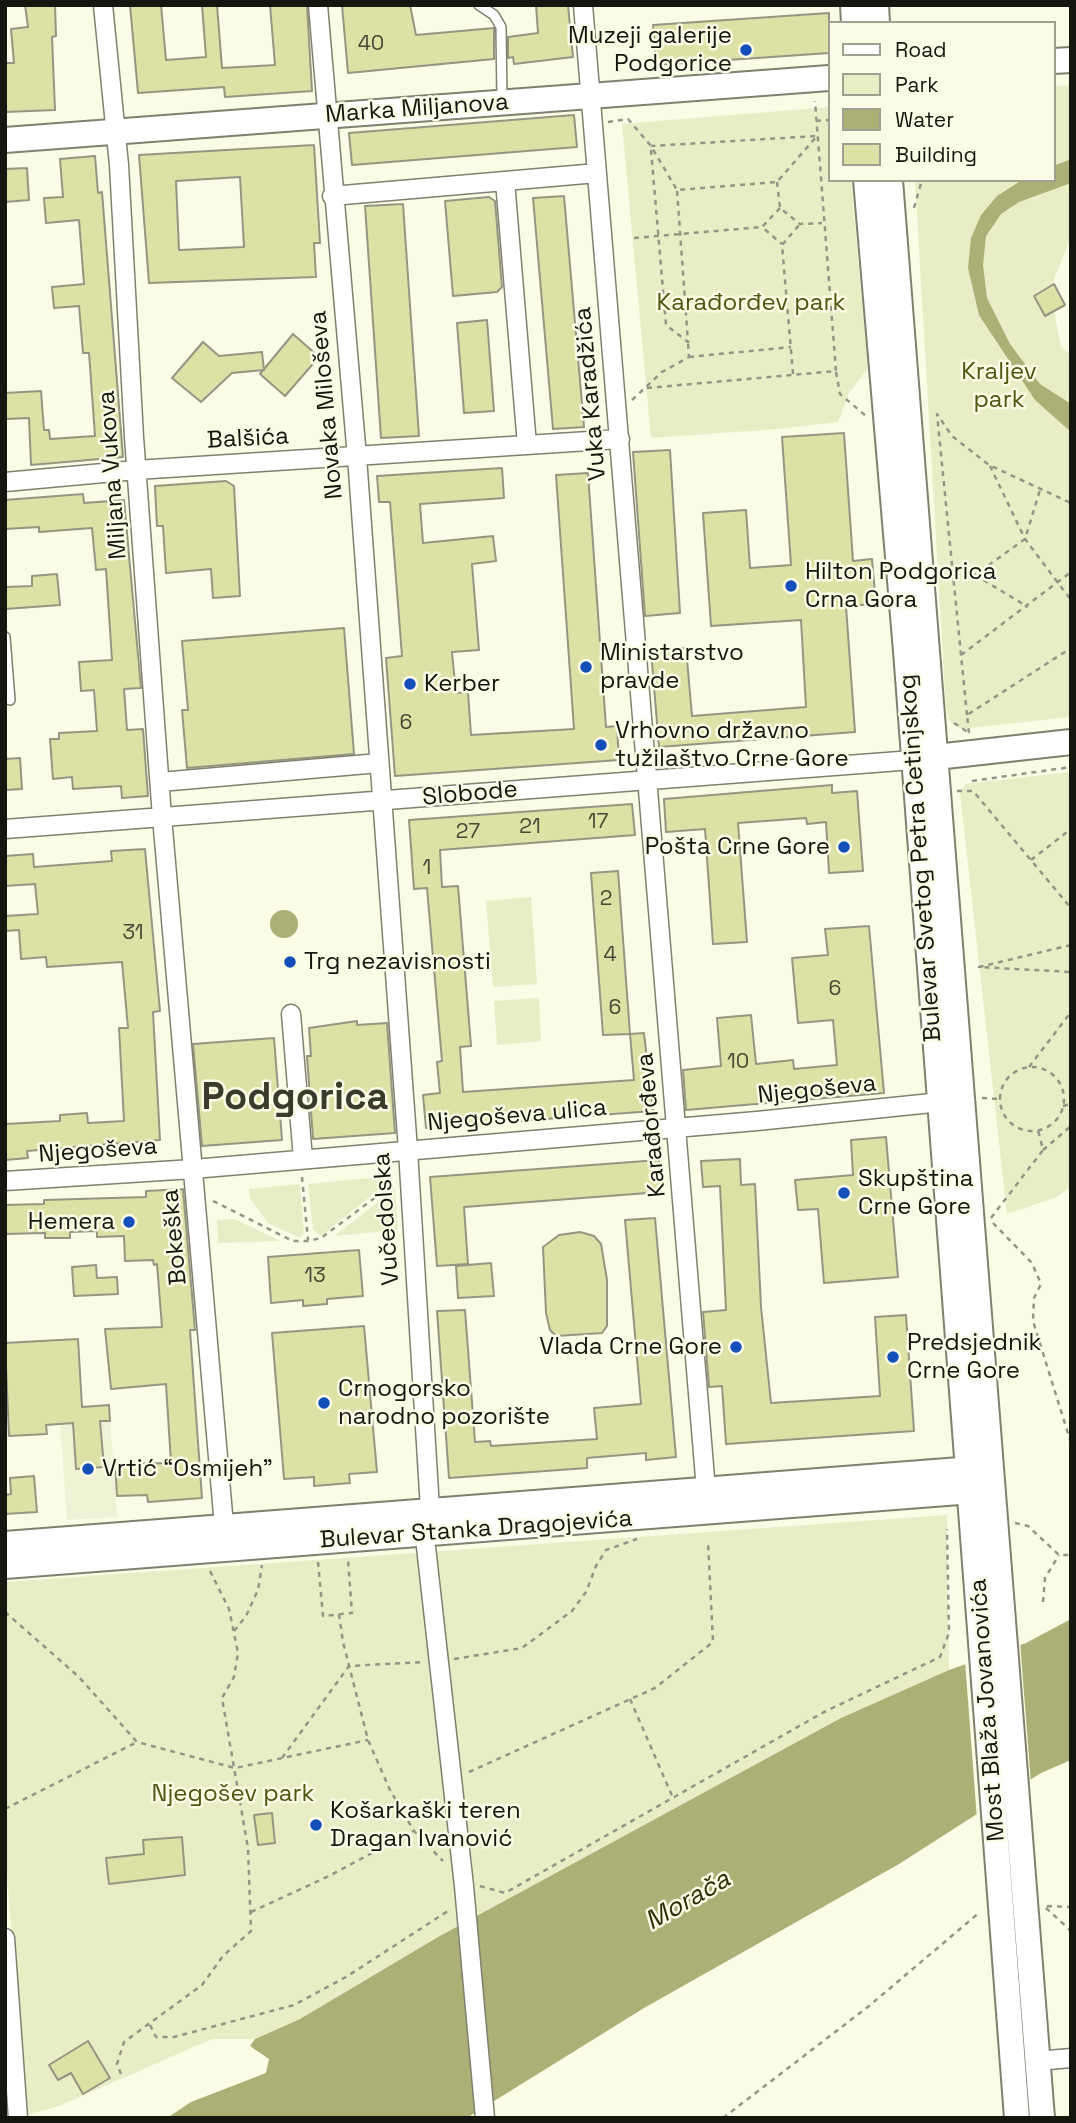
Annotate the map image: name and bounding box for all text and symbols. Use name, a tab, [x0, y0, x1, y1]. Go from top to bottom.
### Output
legend	[828, 21, 1055, 182]
place label: Muzeji galerije Podgorice	[568, 22, 732, 78]
house number: 40	[358, 31, 384, 57]
text: Road	[895, 36, 947, 63]
marker: Muzeji galerije Podgorice	[738, 42, 754, 58]
text: Park	[895, 71, 939, 98]
street label: Marka Miljanova	[324, 88, 510, 130]
text: Water	[895, 106, 954, 133]
text: Building	[895, 141, 977, 168]
park label: Karađorđev park	[657, 289, 845, 317]
street label: Vuka Karadžića	[569, 306, 613, 482]
street label: Novaka Miloševa	[304, 309, 350, 501]
park label: Kraljev park	[961, 358, 1037, 414]
street label: Miljana Vukova	[93, 390, 133, 560]
street label: Balšića	[206, 422, 290, 456]
place label: Hilton Podgorica Crna Gora	[805, 558, 996, 614]
marker: Hilton Podgorica Crna Gora	[783, 578, 799, 594]
place label: Ministarstvo pravde	[600, 639, 744, 695]
marker: Ministarstvo pravde	[578, 659, 594, 675]
place label: Kerber	[424, 670, 500, 698]
street label: Bulevar Svetog Petra Cetinjskog	[894, 673, 948, 1043]
marker: Kerber	[402, 676, 418, 692]
house number: 6	[400, 710, 412, 736]
place label: Vrhovno državno tužilaštvo Crne Gore	[615, 717, 849, 773]
marker: Vrhovno državno tužilaštvo Crne Gore	[593, 737, 609, 753]
street label: Slobode	[421, 775, 519, 813]
house number: 17	[588, 809, 608, 835]
house number: 21	[519, 814, 541, 840]
house number: 27	[456, 819, 480, 845]
place label: Pošta Crne Gore	[645, 833, 830, 861]
marker: Pošta Crne Gore	[836, 839, 852, 855]
house number: 1	[423, 855, 431, 881]
house number: 2	[600, 886, 612, 912]
house number: 31	[122, 920, 144, 946]
house number: 4	[603, 942, 617, 968]
place label: Trg nezavisnosti	[304, 948, 491, 976]
marker: Trg nezavisnosti	[282, 954, 298, 970]
house number: 6	[829, 976, 841, 1002]
house number: 6	[609, 995, 621, 1021]
house number: 10	[727, 1049, 749, 1075]
street label: Karađorđeva	[631, 1052, 673, 1198]
street label: Njegoševa	[756, 1069, 878, 1111]
district label: Podgorica	[202, 1076, 388, 1122]
street label: Njegoševa ulica	[426, 1094, 608, 1138]
street label: Njegoševa	[38, 1132, 158, 1170]
street label: Vučedolska	[368, 1152, 406, 1286]
place label: Skupština Crne Gore	[858, 1165, 974, 1221]
marker: Skupština Crne Gore	[836, 1185, 852, 1201]
street label: Bokeška	[156, 1188, 194, 1286]
place label: Hemera	[28, 1208, 115, 1236]
marker: Hemera	[121, 1214, 137, 1230]
house number: 13	[304, 1263, 326, 1289]
place label: Predsjednik Crne Gore	[907, 1329, 1041, 1385]
place label: Vlada Crne Gore	[539, 1333, 722, 1361]
marker: Vlada Crne Gore	[728, 1339, 744, 1355]
marker: Predsjednik Crne Gore	[885, 1349, 901, 1365]
place label: Crnogorsko narodno pozorište	[338, 1375, 550, 1431]
marker: Crnogorsko narodno pozorište	[316, 1395, 332, 1411]
place label: Vrtić “Osmijeh”	[102, 1455, 273, 1483]
marker: Vrtić “Osmijeh”	[80, 1461, 96, 1477]
street label: Bulevar Stanka Dragojevića	[319, 1505, 633, 1555]
street label: Most Blaža Jovanovića	[964, 1578, 1012, 1842]
park label: Njegošev park	[152, 1780, 314, 1808]
place label: Košarkaški teren Dragan Ivanović	[330, 1797, 521, 1853]
marker: Košarkaški teren Dragan Ivanović	[308, 1817, 324, 1833]
water label: Morača	[640, 1864, 736, 1938]

